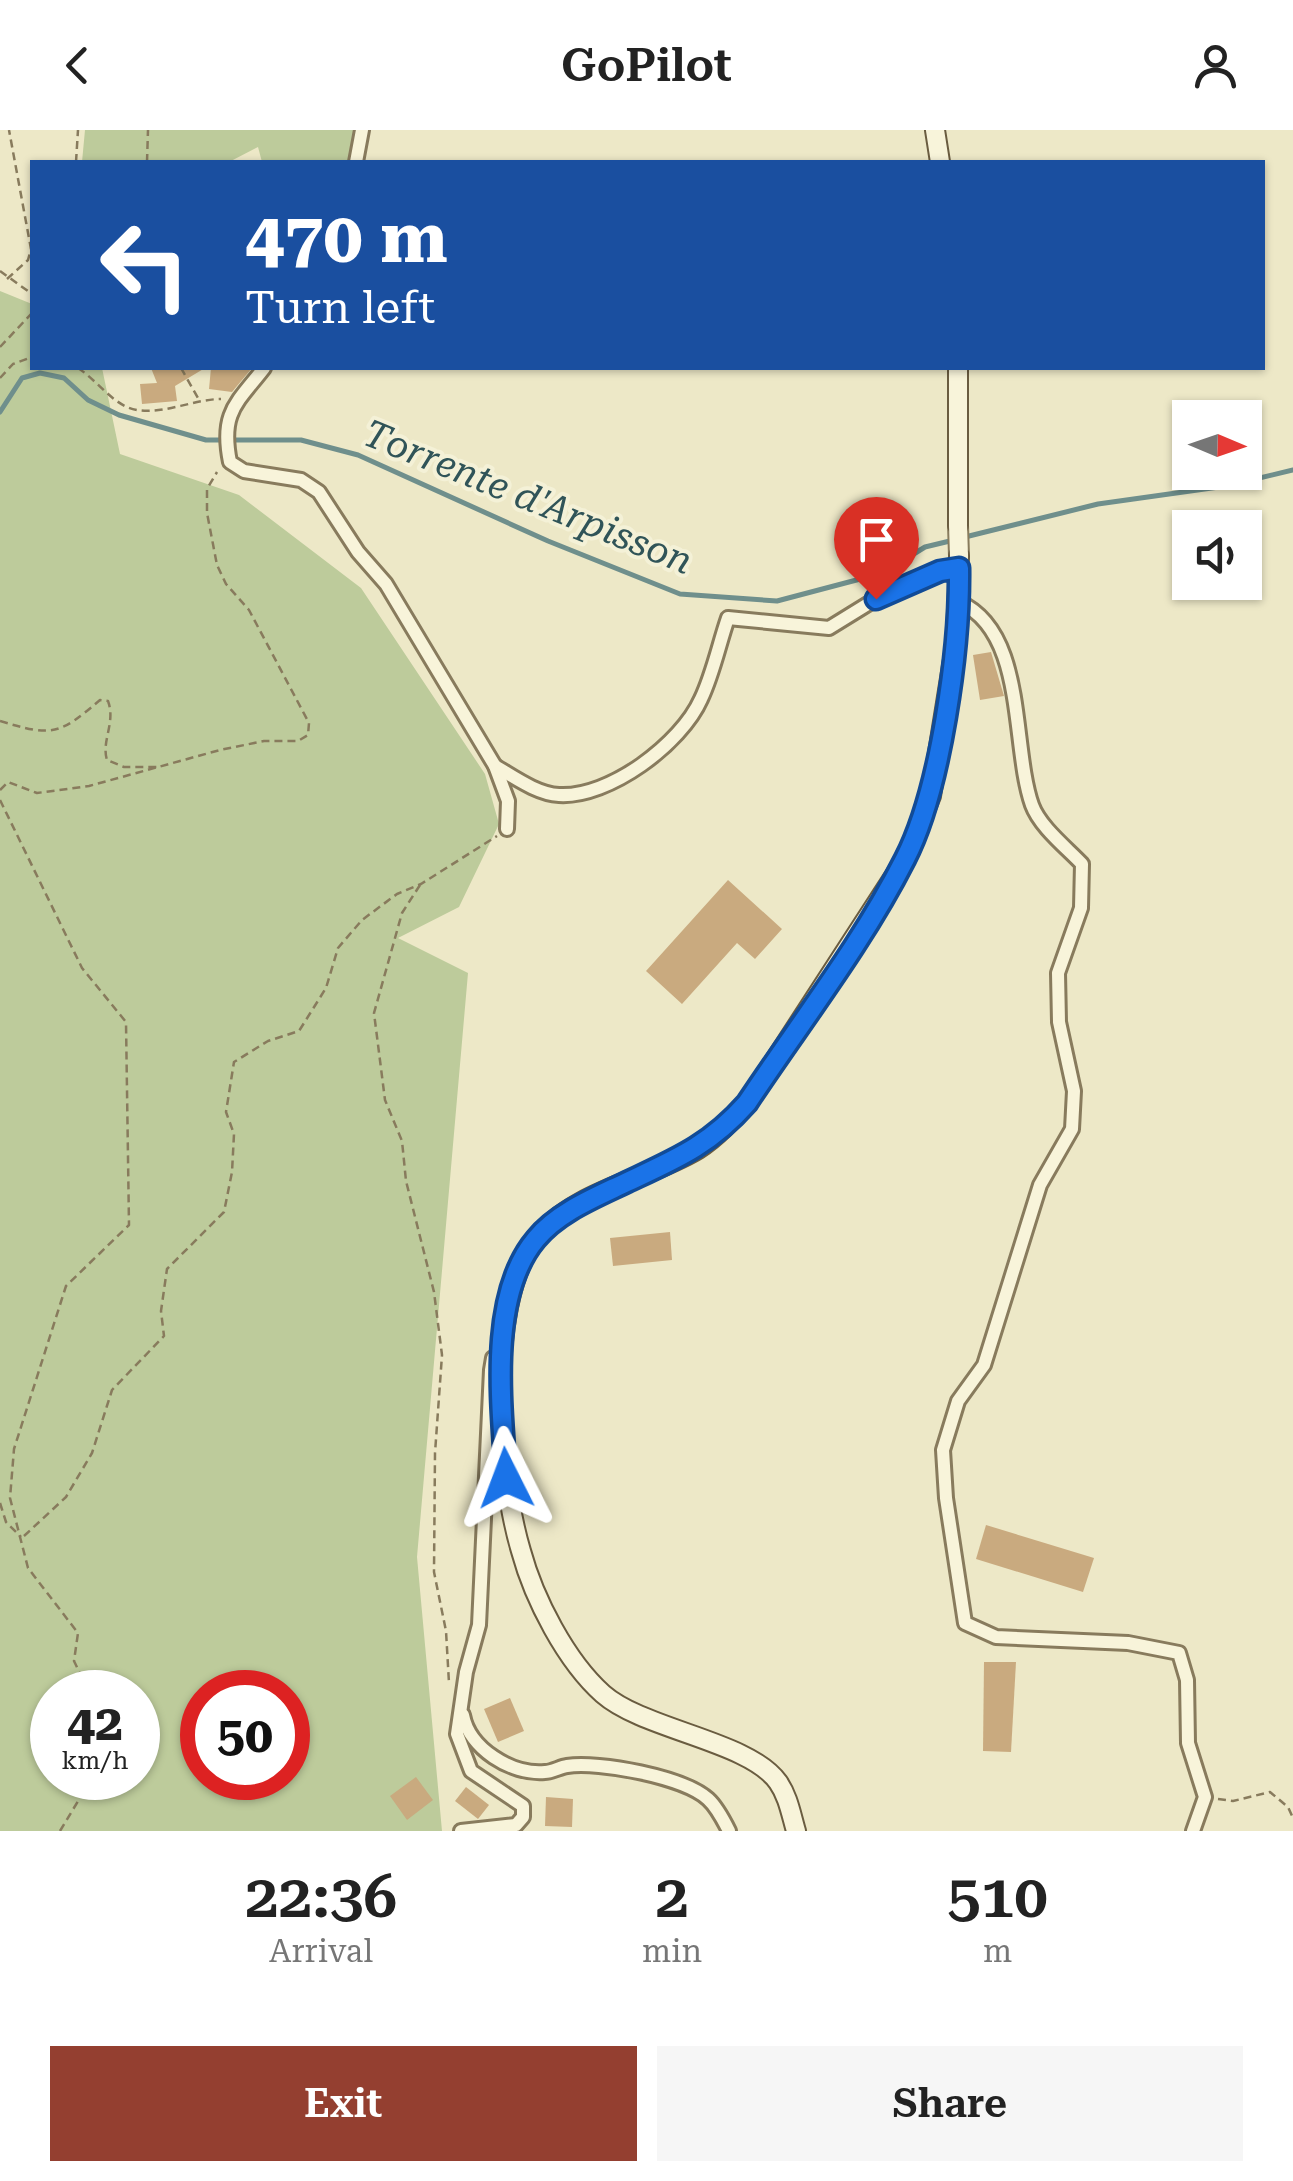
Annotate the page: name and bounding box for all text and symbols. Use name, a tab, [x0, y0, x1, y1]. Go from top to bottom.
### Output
icon: back	[50, 38, 105, 93]
icon: person	[1188, 38, 1243, 93]
text: GoPilot	[561, 39, 732, 92]
text: 470 m	[245, 197, 448, 279]
icon: left	[80, 200, 210, 330]
text: Turn left	[245, 281, 435, 334]
north arrow	[1172, 400, 1262, 490]
map controls	[1172, 400, 1262, 600]
water label: Torrente d'Arpisson	[357, 411, 699, 583]
pin	[834, 497, 919, 600]
button: sound	[1172, 510, 1262, 600]
icon: arrive	[849, 512, 904, 567]
position arrow	[454, 1426, 558, 1530]
speed limit sign: 50	[180, 1670, 310, 1800]
text: 42	[67, 1694, 123, 1752]
text: km/h	[62, 1746, 128, 1775]
text: 22:36	[245, 1861, 397, 1932]
text: 2	[655, 1861, 689, 1932]
text: 510	[947, 1861, 1048, 1932]
text: Arrival	[269, 1932, 373, 1970]
text: min	[642, 1932, 702, 1970]
text: m	[983, 1932, 1012, 1970]
button: Exit	[50, 2046, 637, 2161]
button: Share	[657, 2046, 1243, 2161]

